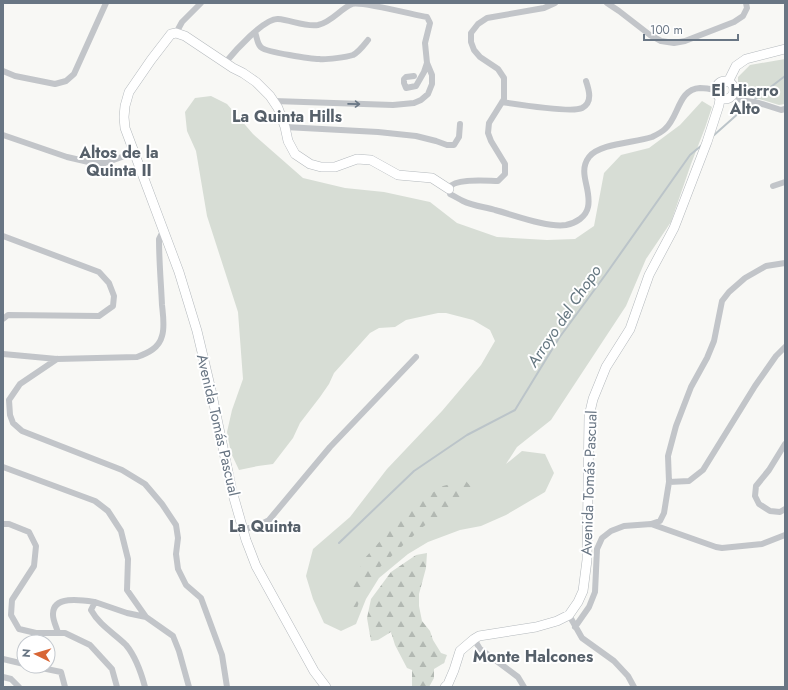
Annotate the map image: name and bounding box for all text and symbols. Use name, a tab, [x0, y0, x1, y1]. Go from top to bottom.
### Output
scale bar	[644, 16, 738, 42]
text: 100 m	[650, 21, 683, 39]
district label: El Hierro Alto	[711, 79, 779, 120]
one-way arrow	[347, 100, 360, 108]
district label: La Quinta Hills	[232, 105, 342, 128]
district label: Altos de la Quinta II	[78, 141, 159, 182]
water label: Arroyo del Chopo	[521, 260, 607, 372]
street label: Avenida Tomás Pascual	[191, 352, 245, 498]
street label: Avenida Tomás Pascual	[575, 410, 603, 556]
district label: La Quinta	[229, 515, 301, 538]
north arrow	[16, 634, 56, 674]
district label: Monte Halcones	[473, 645, 593, 668]
text: N	[18, 648, 34, 658]

